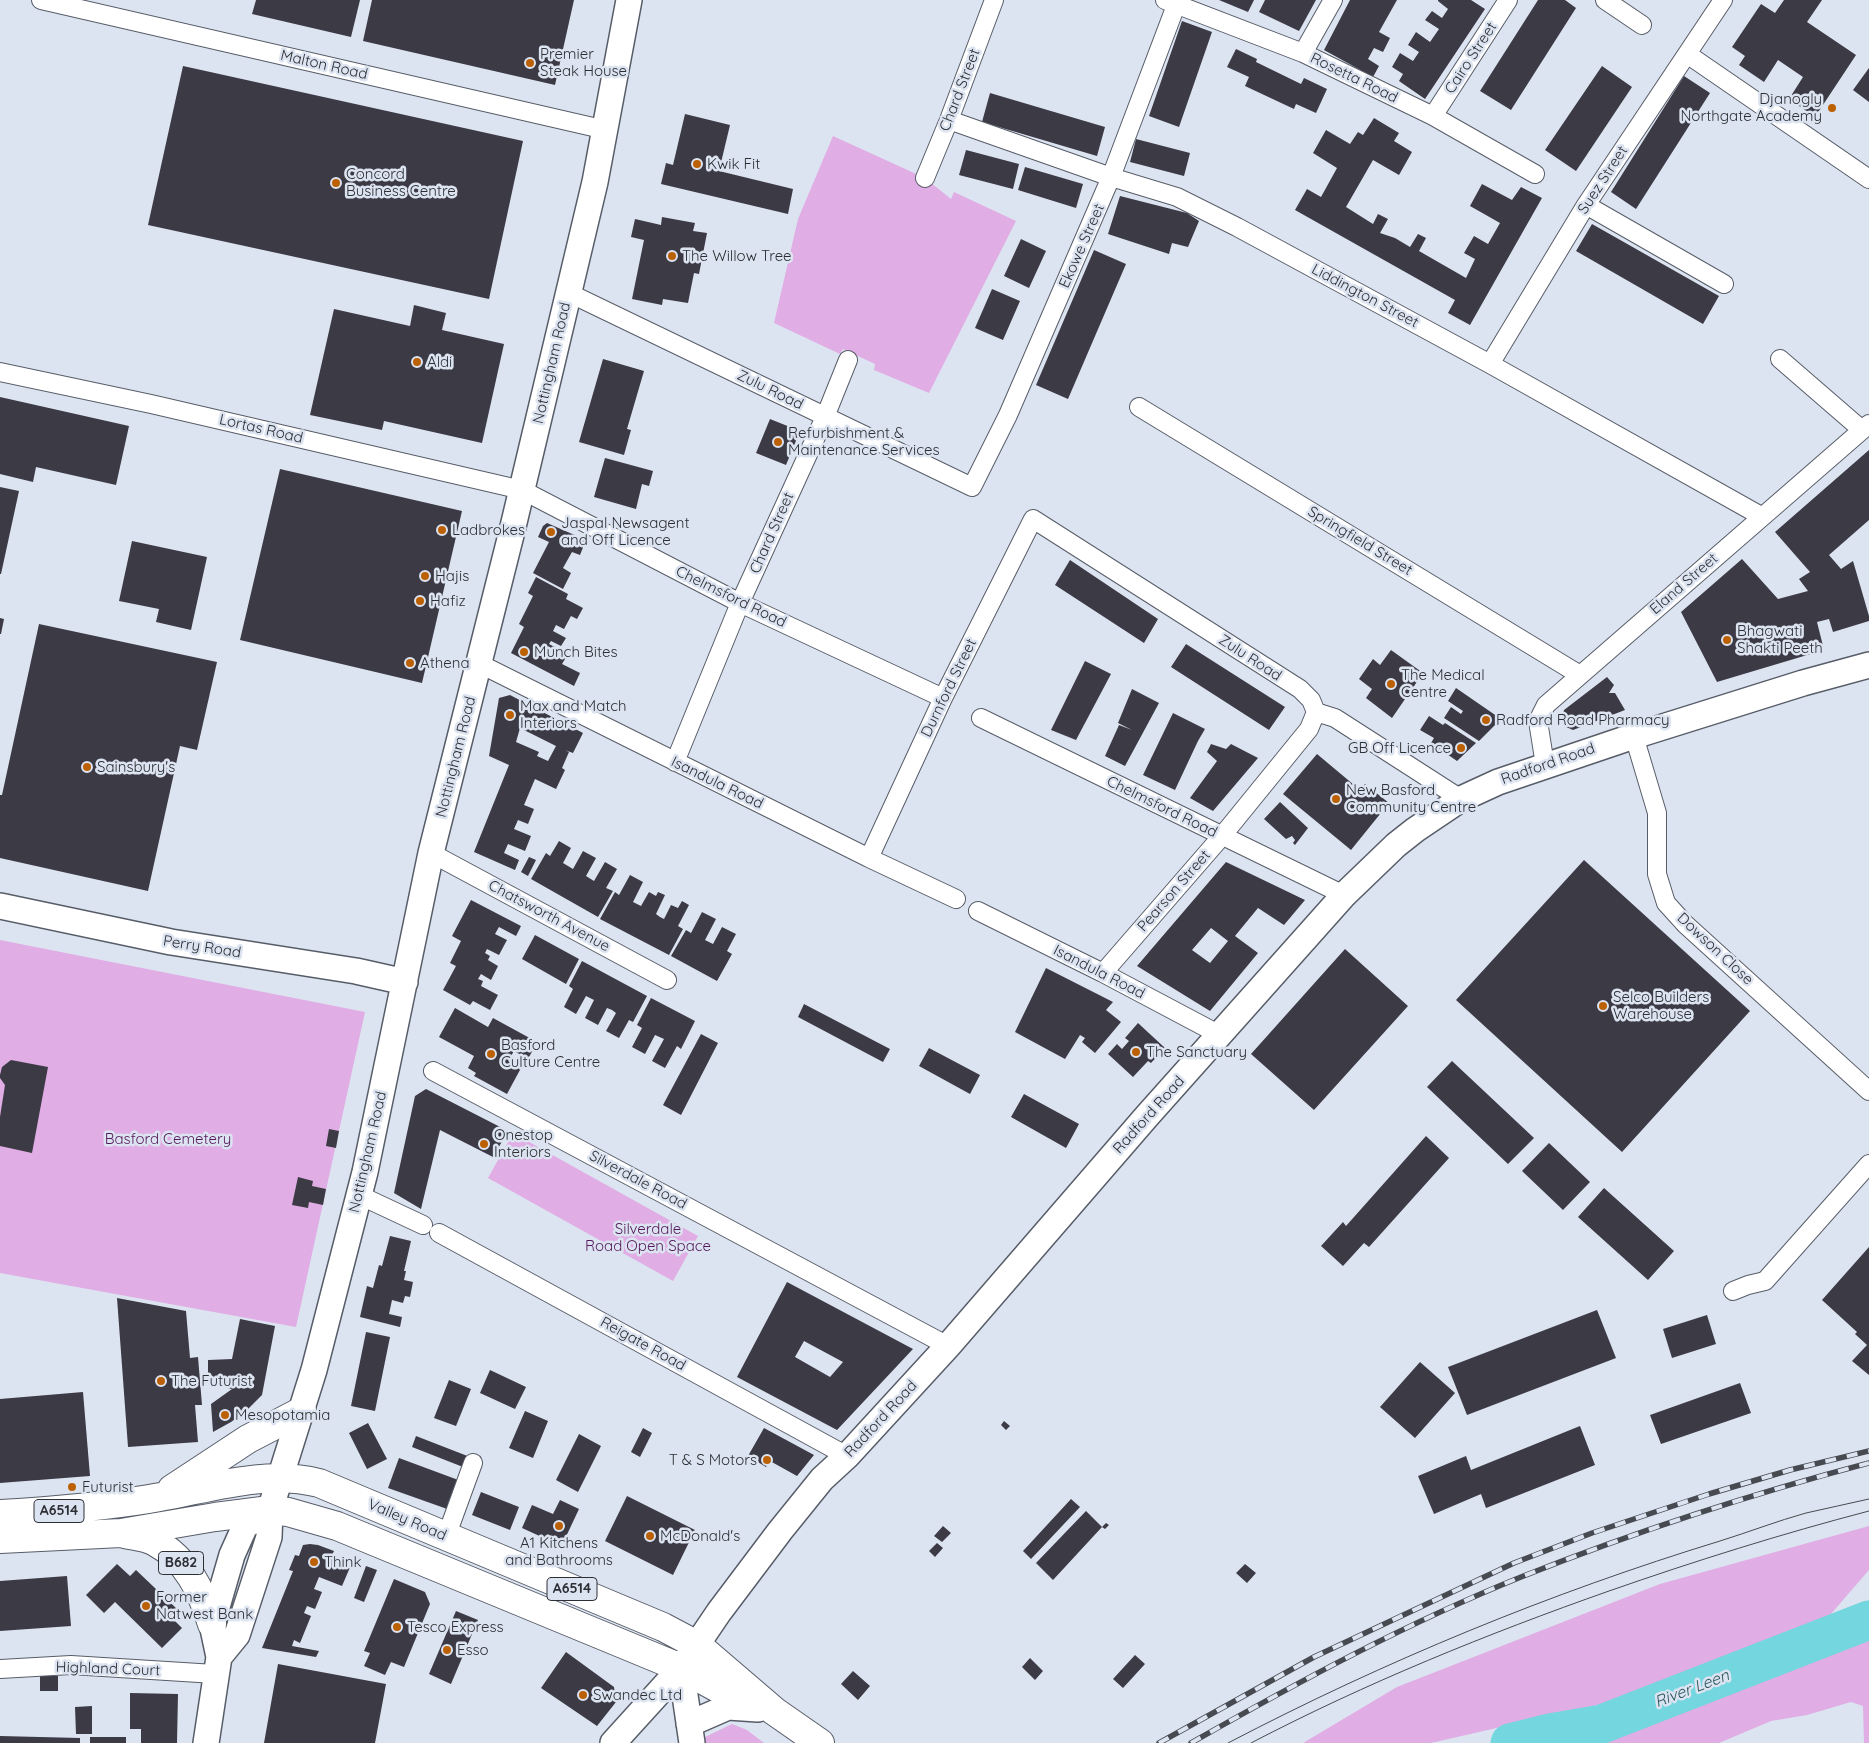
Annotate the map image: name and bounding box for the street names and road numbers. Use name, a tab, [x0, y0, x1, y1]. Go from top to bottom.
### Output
street label: Cairo Street	[1441, 19, 1501, 97]
street label: Malton Road	[279, 46, 369, 84]
street label: Chard Street	[936, 46, 984, 134]
street label: Rosetta Road	[1307, 49, 1401, 107]
street label: Suez Street	[1574, 143, 1632, 217]
street label: Ekowe Street	[1055, 201, 1109, 291]
street label: Liddington Street	[1308, 260, 1422, 332]
street label: Nottingham Road	[529, 301, 575, 425]
street label: Zulu Road	[734, 366, 806, 414]
street label: Lortas Road	[217, 411, 305, 447]
street label: Chard Street	[746, 490, 798, 576]
street label: Springfield Street	[1304, 503, 1416, 579]
street label: Eland Street	[1646, 550, 1722, 618]
street label: Chelmsford Road	[673, 562, 789, 632]
street label: Zulu Road	[1215, 631, 1285, 685]
street label: Durnford Street	[917, 636, 981, 740]
street label: Nottingham Road	[432, 695, 480, 819]
street label: Radford Road	[1499, 740, 1597, 788]
street label: Isandula Road	[668, 753, 766, 813]
street label: Chelmsford Road	[1104, 772, 1220, 842]
street label: Pearson Street	[1134, 847, 1214, 935]
street label: Chatsworth Avenue	[485, 876, 613, 956]
street label: Dowson Close	[1673, 909, 1757, 989]
street label: Perry Road	[162, 932, 242, 962]
street label: Isandula Road	[1050, 941, 1148, 1003]
street label: Radford Road	[1110, 1073, 1188, 1157]
street label: Nottingham Road	[345, 1090, 391, 1214]
street label: Silverdale Road	[586, 1147, 690, 1213]
street label: Reigate Road	[597, 1313, 689, 1375]
street label: Radford Road	[841, 1377, 921, 1461]
street label: Valley Road	[365, 1495, 449, 1545]
road number: A6514	[34, 1500, 84, 1522]
road number: B682	[158, 1552, 204, 1575]
road number: A6514	[547, 1578, 597, 1600]
street label: Highland Court	[55, 1658, 161, 1680]

